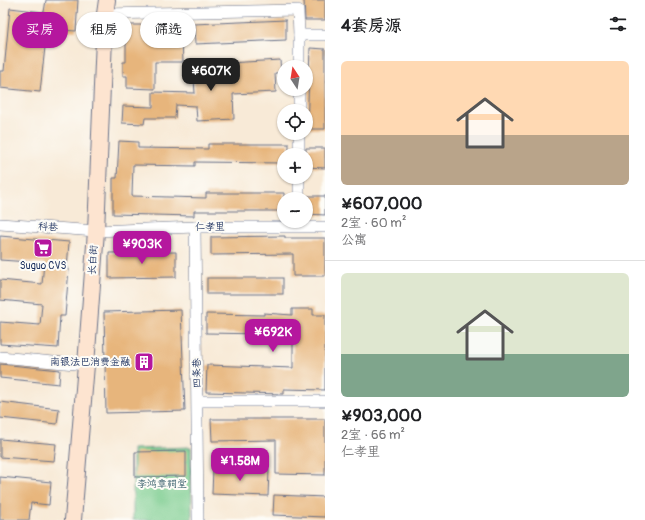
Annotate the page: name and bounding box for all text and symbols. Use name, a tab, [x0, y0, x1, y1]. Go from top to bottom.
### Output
chip: 买房	[12, 12, 68, 48]
chip: 租房	[76, 12, 132, 48]
chip: 筛选	[140, 12, 196, 48]
icon: filters	[607, 13, 629, 35]
text: 4套房源	[341, 15, 402, 36]
pin: ¥607K	[183, 58, 239, 92]
north arrow	[277, 60, 313, 96]
map controls	[277, 60, 313, 228]
text: ¥607K	[191, 63, 231, 79]
icon: home	[449, 87, 521, 159]
button: locate	[277, 104, 313, 140]
button: +	[277, 148, 313, 184]
button: −	[277, 192, 313, 228]
text: ¥607,000	[341, 193, 422, 214]
text: 2室 · 60 m²	[341, 215, 406, 231]
street label: 科巷	[38, 220, 59, 234]
street label: 仁孝里	[195, 221, 225, 233]
pin: ¥903K	[114, 231, 170, 265]
text: 公寓	[341, 232, 367, 248]
text: ¥903K	[122, 236, 162, 252]
supermarket icon: Suguo CVS	[32, 237, 54, 259]
street label: 长白街	[86, 245, 100, 275]
place label: Suguo CVS	[20, 260, 66, 272]
icon: home	[449, 299, 521, 371]
pin: ¥692K	[245, 319, 301, 353]
text: ¥692K	[254, 324, 292, 340]
building icon: 南银法巴消费金融	[133, 351, 155, 373]
place label: 南银法巴消费金融	[50, 356, 130, 368]
street label: 四条巷	[191, 357, 203, 388]
text: ¥903,000	[341, 405, 422, 426]
text: 2室 · 66 m²	[341, 427, 405, 443]
text: 仁孝里	[341, 444, 380, 460]
pin: ¥1.58M	[207, 448, 273, 482]
text: ¥1.58M	[220, 453, 260, 469]
park label: 李鸿章祠堂	[137, 478, 187, 490]

